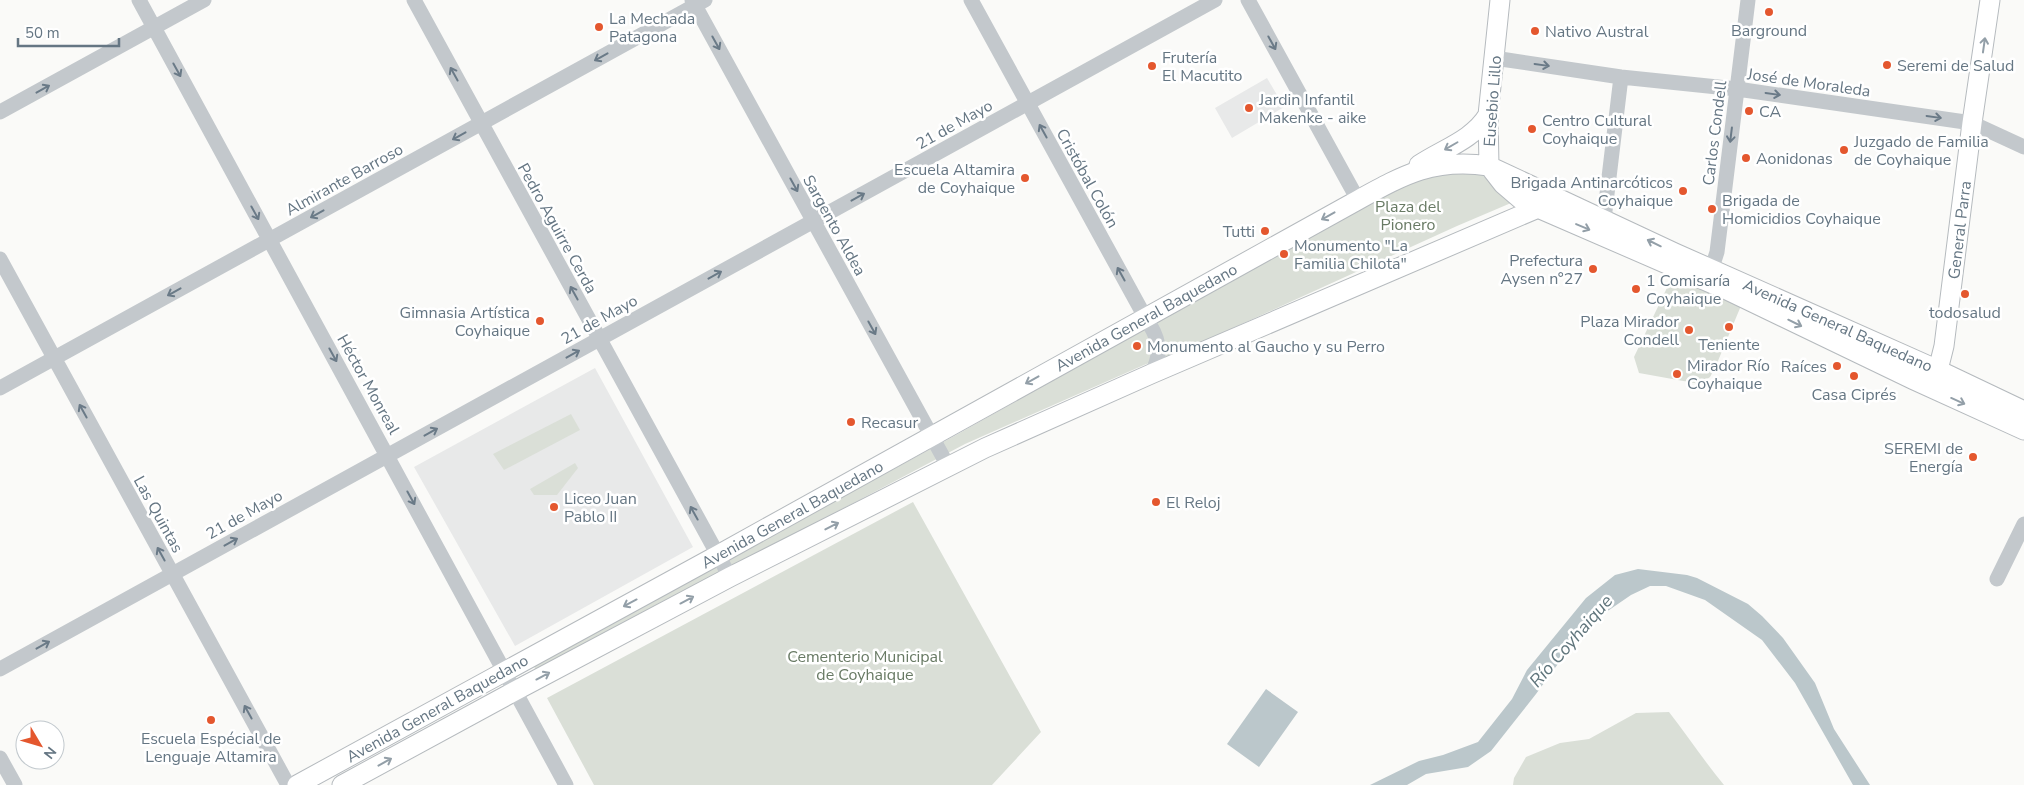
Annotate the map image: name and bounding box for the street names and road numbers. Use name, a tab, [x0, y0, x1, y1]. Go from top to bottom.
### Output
street label: Eusebio Lillo	[1479, 55, 1507, 147]
street label: José de Moraleda	[1745, 63, 1872, 103]
street label: Carlos Condell	[1698, 79, 1732, 187]
street label: 21 de Mayo	[912, 95, 997, 155]
street label: Cristóbal Colón	[1051, 125, 1124, 232]
street label: Almirante Barroso	[282, 138, 407, 221]
street label: Pedro Aguirre Cerda	[512, 159, 602, 298]
street label: Sargento Aldea	[797, 171, 871, 280]
street label: General Parra	[1943, 180, 1977, 280]
street label: Avenida General Baquedano	[1051, 258, 1242, 377]
street label: Avenida General Baquedano	[1739, 274, 1936, 378]
street label: 21 de Mayo	[557, 290, 642, 350]
street label: Héctor Monreal	[332, 330, 405, 439]
street label: Avenida General Baquedano	[697, 455, 888, 574]
street label: Las Quintas	[128, 472, 188, 557]
street label: 21 de Mayo	[202, 485, 287, 545]
street label: Avenida General Baquedano	[342, 649, 533, 768]

